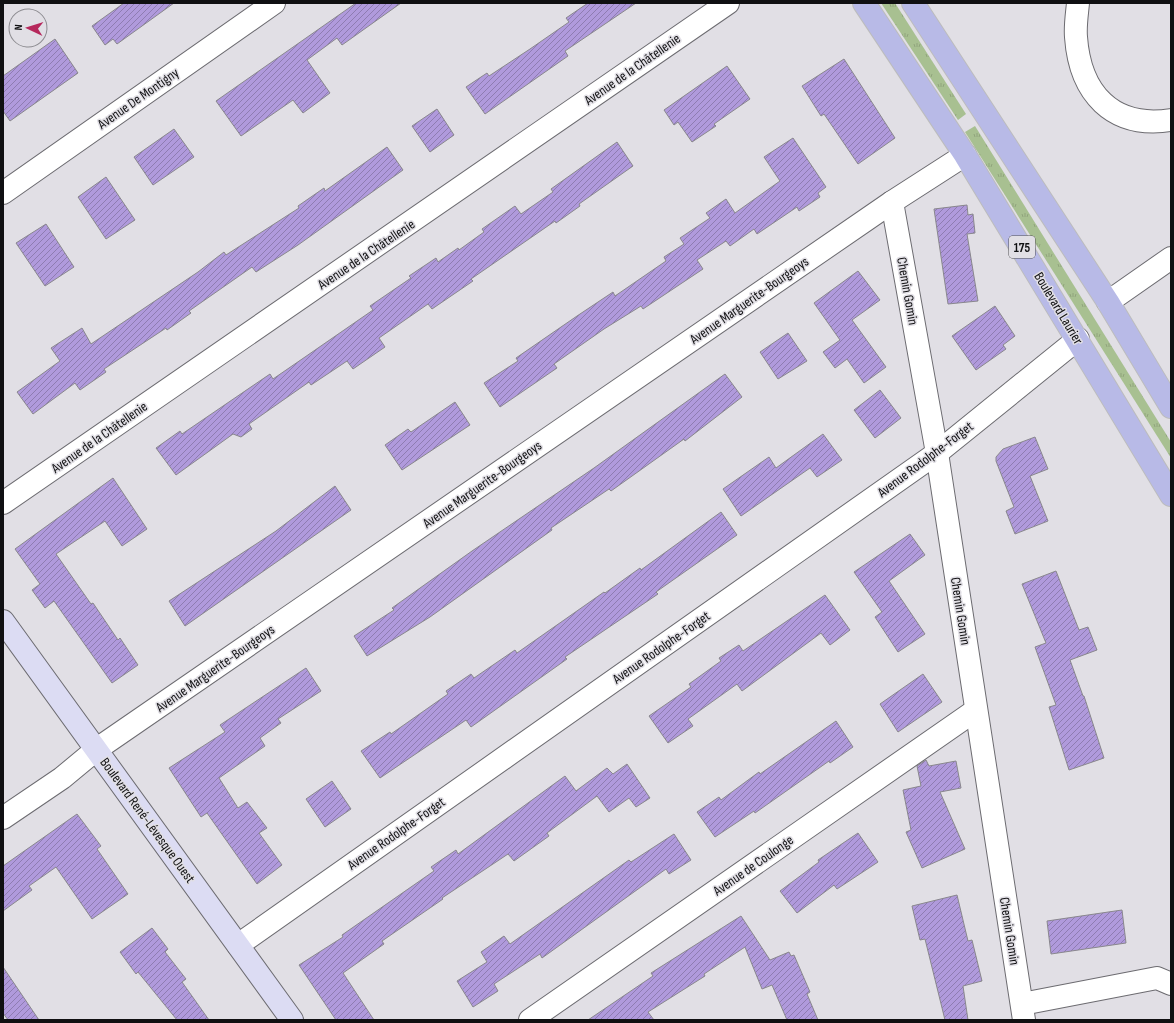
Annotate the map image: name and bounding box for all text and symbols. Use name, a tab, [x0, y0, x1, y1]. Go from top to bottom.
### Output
north arrow	[8, 8, 48, 48]
text: N	[12, 24, 25, 31]
street label: Avenue de la Châtellenie	[580, 30, 684, 109]
street label: Avenue De Montigny	[94, 64, 183, 133]
street label: Avenue de la Châtellenie	[314, 216, 418, 294]
road number: 175	[1009, 236, 1035, 258]
street label: Avenue Marguerite-Bourgeoys	[686, 253, 812, 348]
street label: Chemin Gomin	[893, 256, 922, 326]
street label: Boulevard Laurier	[1030, 269, 1087, 347]
street label: Avenue de la Châtellenie	[47, 398, 151, 477]
street label: Avenue Rodolphe-Forget	[873, 418, 976, 501]
street label: Avenue Marguerite-Bourgeoys	[419, 437, 545, 532]
street label: Chemin Gomin	[947, 576, 974, 646]
street label: Avenue Rodolphe-Forget	[608, 607, 713, 688]
street label: Avenue Marguerite-Bourgeoys	[152, 621, 278, 716]
street label: Boulevard René-Lévesque Ouest	[96, 754, 199, 886]
street label: Avenue Rodolphe-Forget	[343, 793, 448, 874]
street label: Avenue de Coulonge	[709, 831, 797, 900]
street label: Chemin Gomin	[996, 896, 1023, 966]

